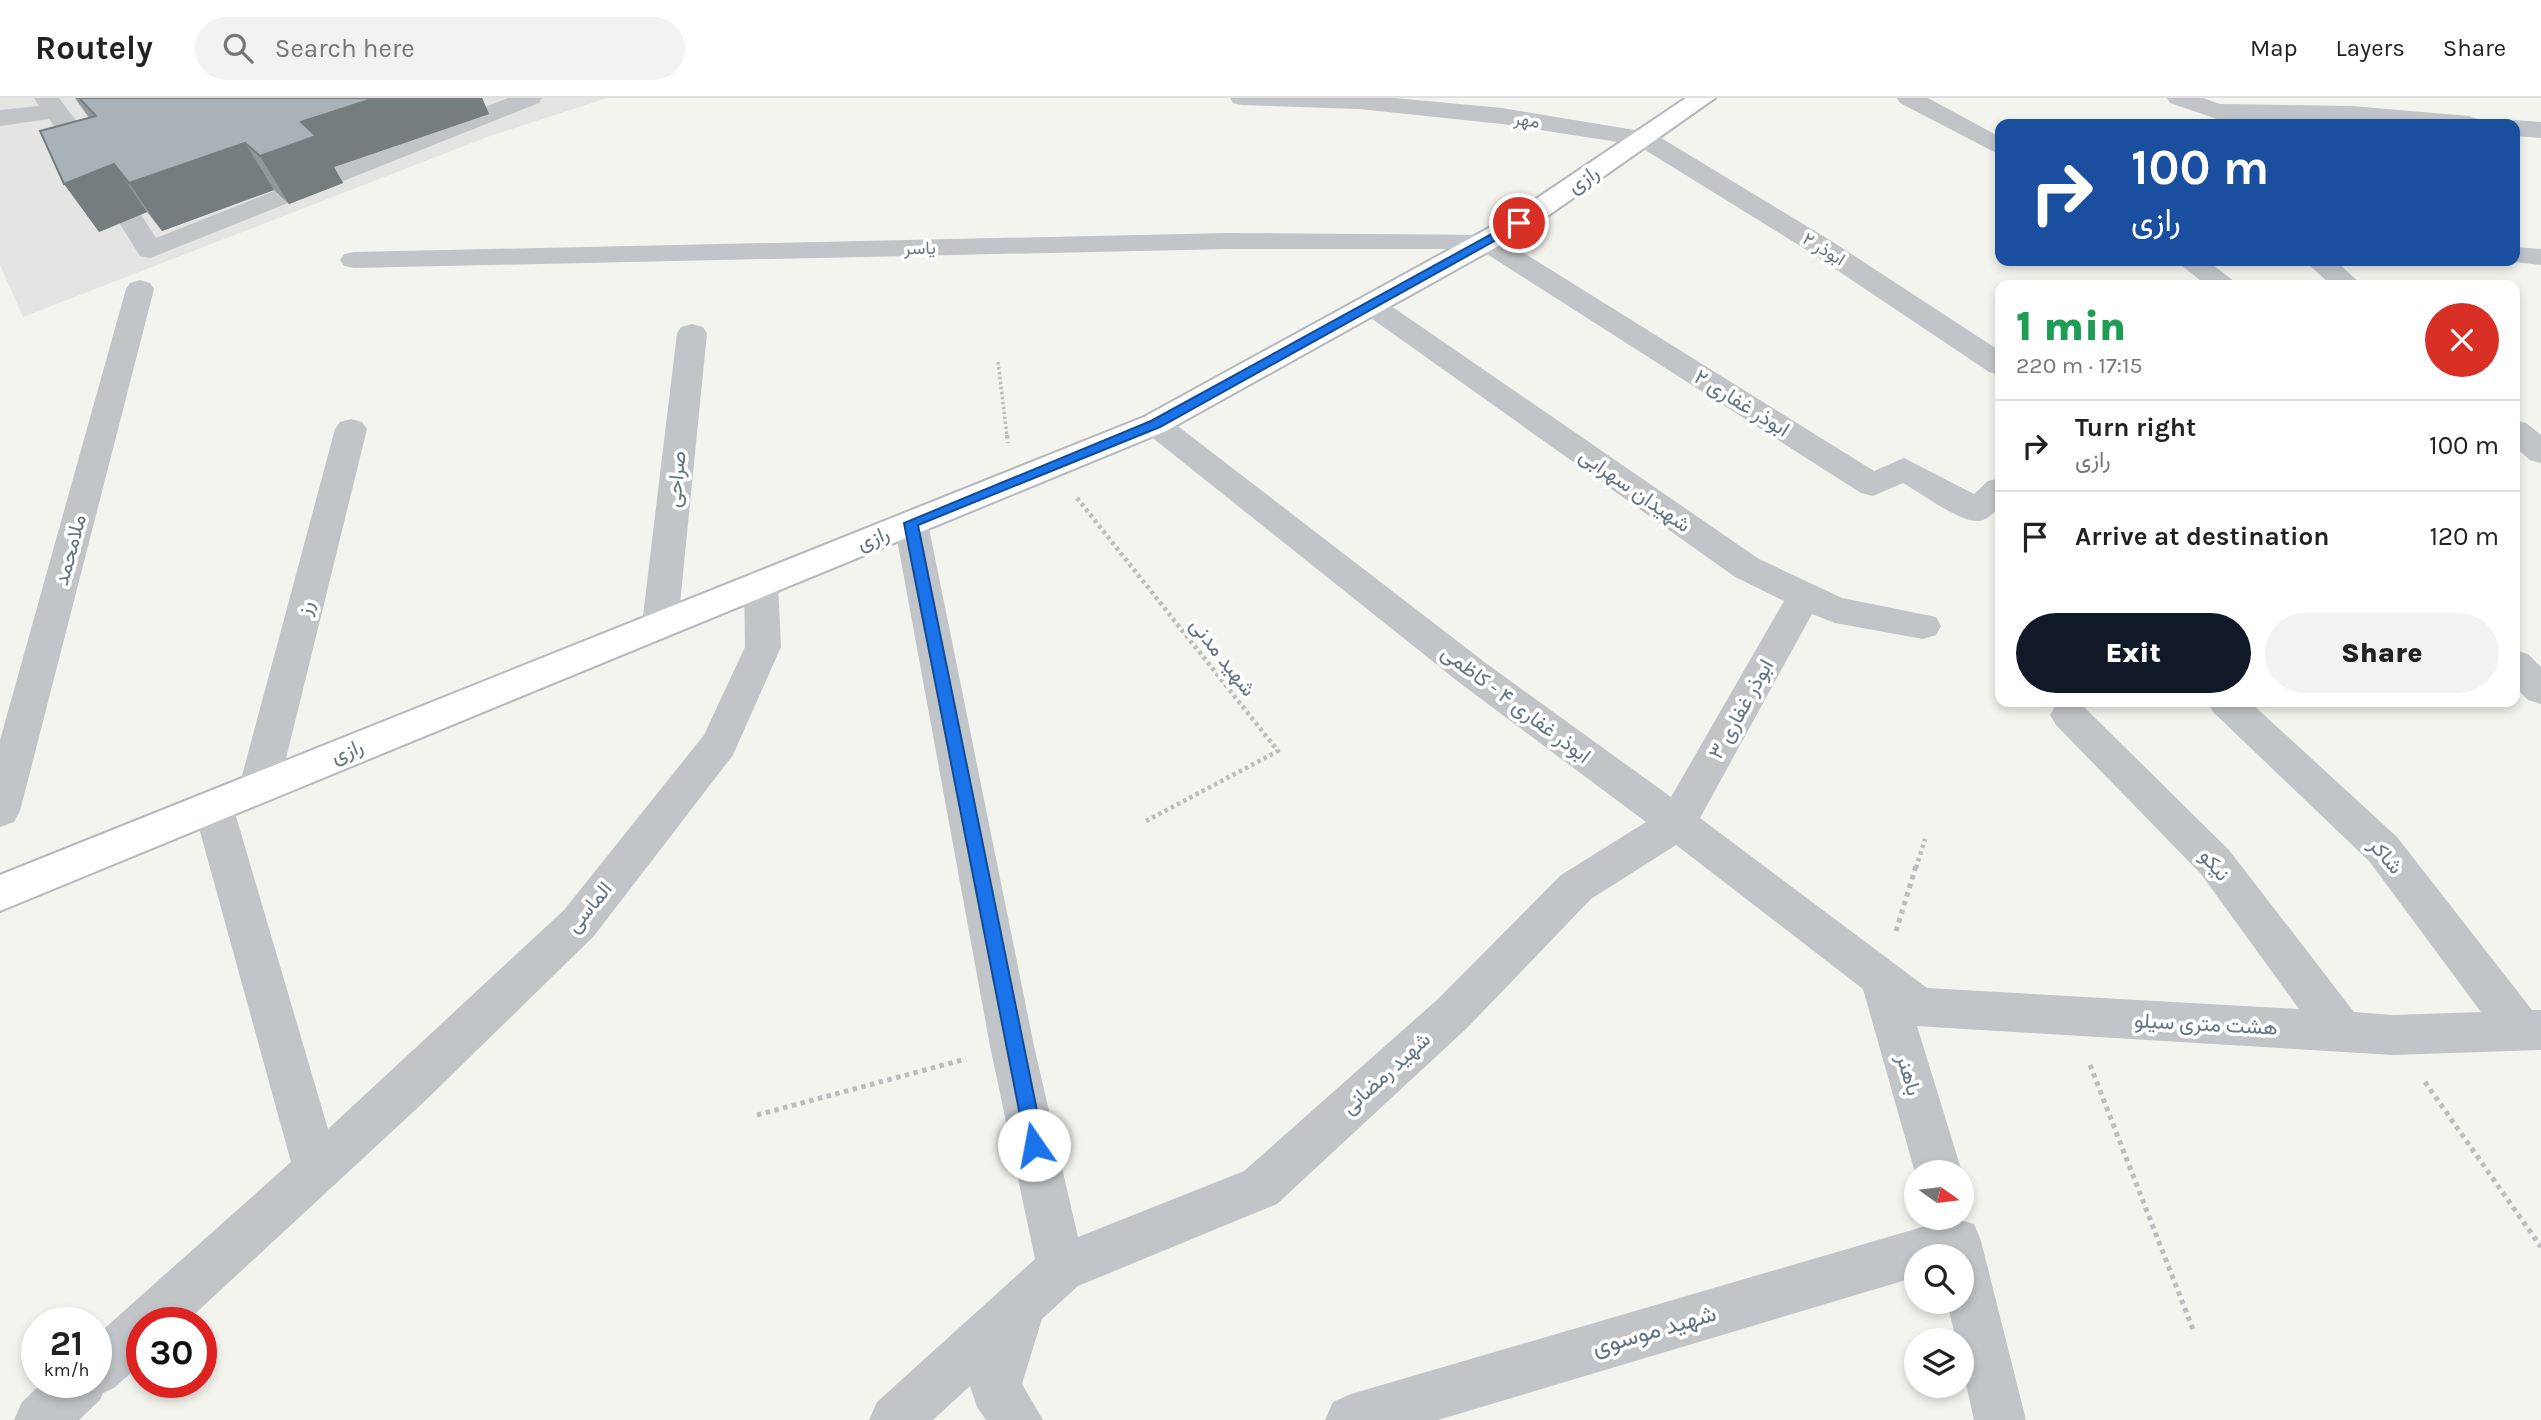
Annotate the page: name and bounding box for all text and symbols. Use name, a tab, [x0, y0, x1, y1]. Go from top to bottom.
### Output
search box	[195, 17, 685, 80]
text: Routely	[35, 29, 153, 67]
icon: search	[219, 29, 257, 67]
text: Search here	[275, 33, 415, 64]
text: Map	[2250, 34, 2298, 62]
text: Layers	[2336, 34, 2405, 62]
text: Share	[2443, 34, 2506, 62]
street label: مهر	[1512, 107, 1541, 133]
text: 100 m	[2131, 139, 2269, 196]
icon: right	[2016, 147, 2107, 238]
street label: رازی	[1563, 160, 1604, 199]
pin	[1489, 193, 1549, 253]
text: رازی	[2131, 202, 2181, 239]
icon: arrive	[1500, 204, 1538, 242]
street label: ابوذر ۲	[1799, 227, 1849, 271]
street label: یاسر	[903, 237, 936, 259]
text: 1 min	[2016, 301, 2126, 351]
button: close	[2425, 303, 2499, 377]
text: 220 m · 17:15	[2016, 352, 2143, 379]
street label: ابوذر غفاری ۲	[1690, 364, 1794, 443]
text: Turn right	[2075, 412, 2196, 443]
icon: right	[2016, 427, 2054, 465]
text: 100 m	[2429, 430, 2499, 461]
street label: شهیدان سهرابی	[1574, 443, 1695, 538]
text: رازی	[2075, 446, 2111, 473]
street label: صراحی	[661, 449, 692, 509]
street label: ملامحمد	[49, 512, 91, 588]
icon: arrive	[2016, 518, 2054, 556]
street label: رازی	[853, 521, 893, 556]
text: Arrive at destination	[2075, 521, 2329, 552]
text: 120 m	[2429, 521, 2499, 552]
street label: رز	[291, 598, 319, 619]
street label: شهید مدنی	[1184, 613, 1261, 702]
button: Exit	[2016, 613, 2251, 693]
button: Share	[2265, 613, 2499, 693]
street label: ابوذر غفاری ۴ - کاظمی	[1436, 640, 1595, 769]
street label: ابوذر غفاری ۳	[1704, 655, 1779, 764]
street label: رازی	[327, 734, 367, 769]
street label: شاکر	[2363, 832, 2408, 879]
street label: نیکو	[2194, 844, 2235, 886]
street label: الماسی	[561, 877, 617, 937]
street label: هشت متری سیلو	[2134, 1008, 2278, 1041]
street label: شهید رمضانی	[1337, 1027, 1436, 1120]
street label: باهنر	[1891, 1051, 1926, 1099]
position arrow	[997, 1108, 1071, 1182]
north arrow	[1904, 1160, 1974, 1230]
map controls	[1904, 1160, 1974, 1398]
button: search	[1904, 1244, 1974, 1314]
street label: شهید موسوی	[1589, 1299, 1720, 1362]
speed limit sign: 30	[126, 1307, 217, 1398]
text: 21	[50, 1323, 83, 1364]
button: layers	[1904, 1328, 1974, 1398]
text: km/h	[44, 1359, 89, 1381]

